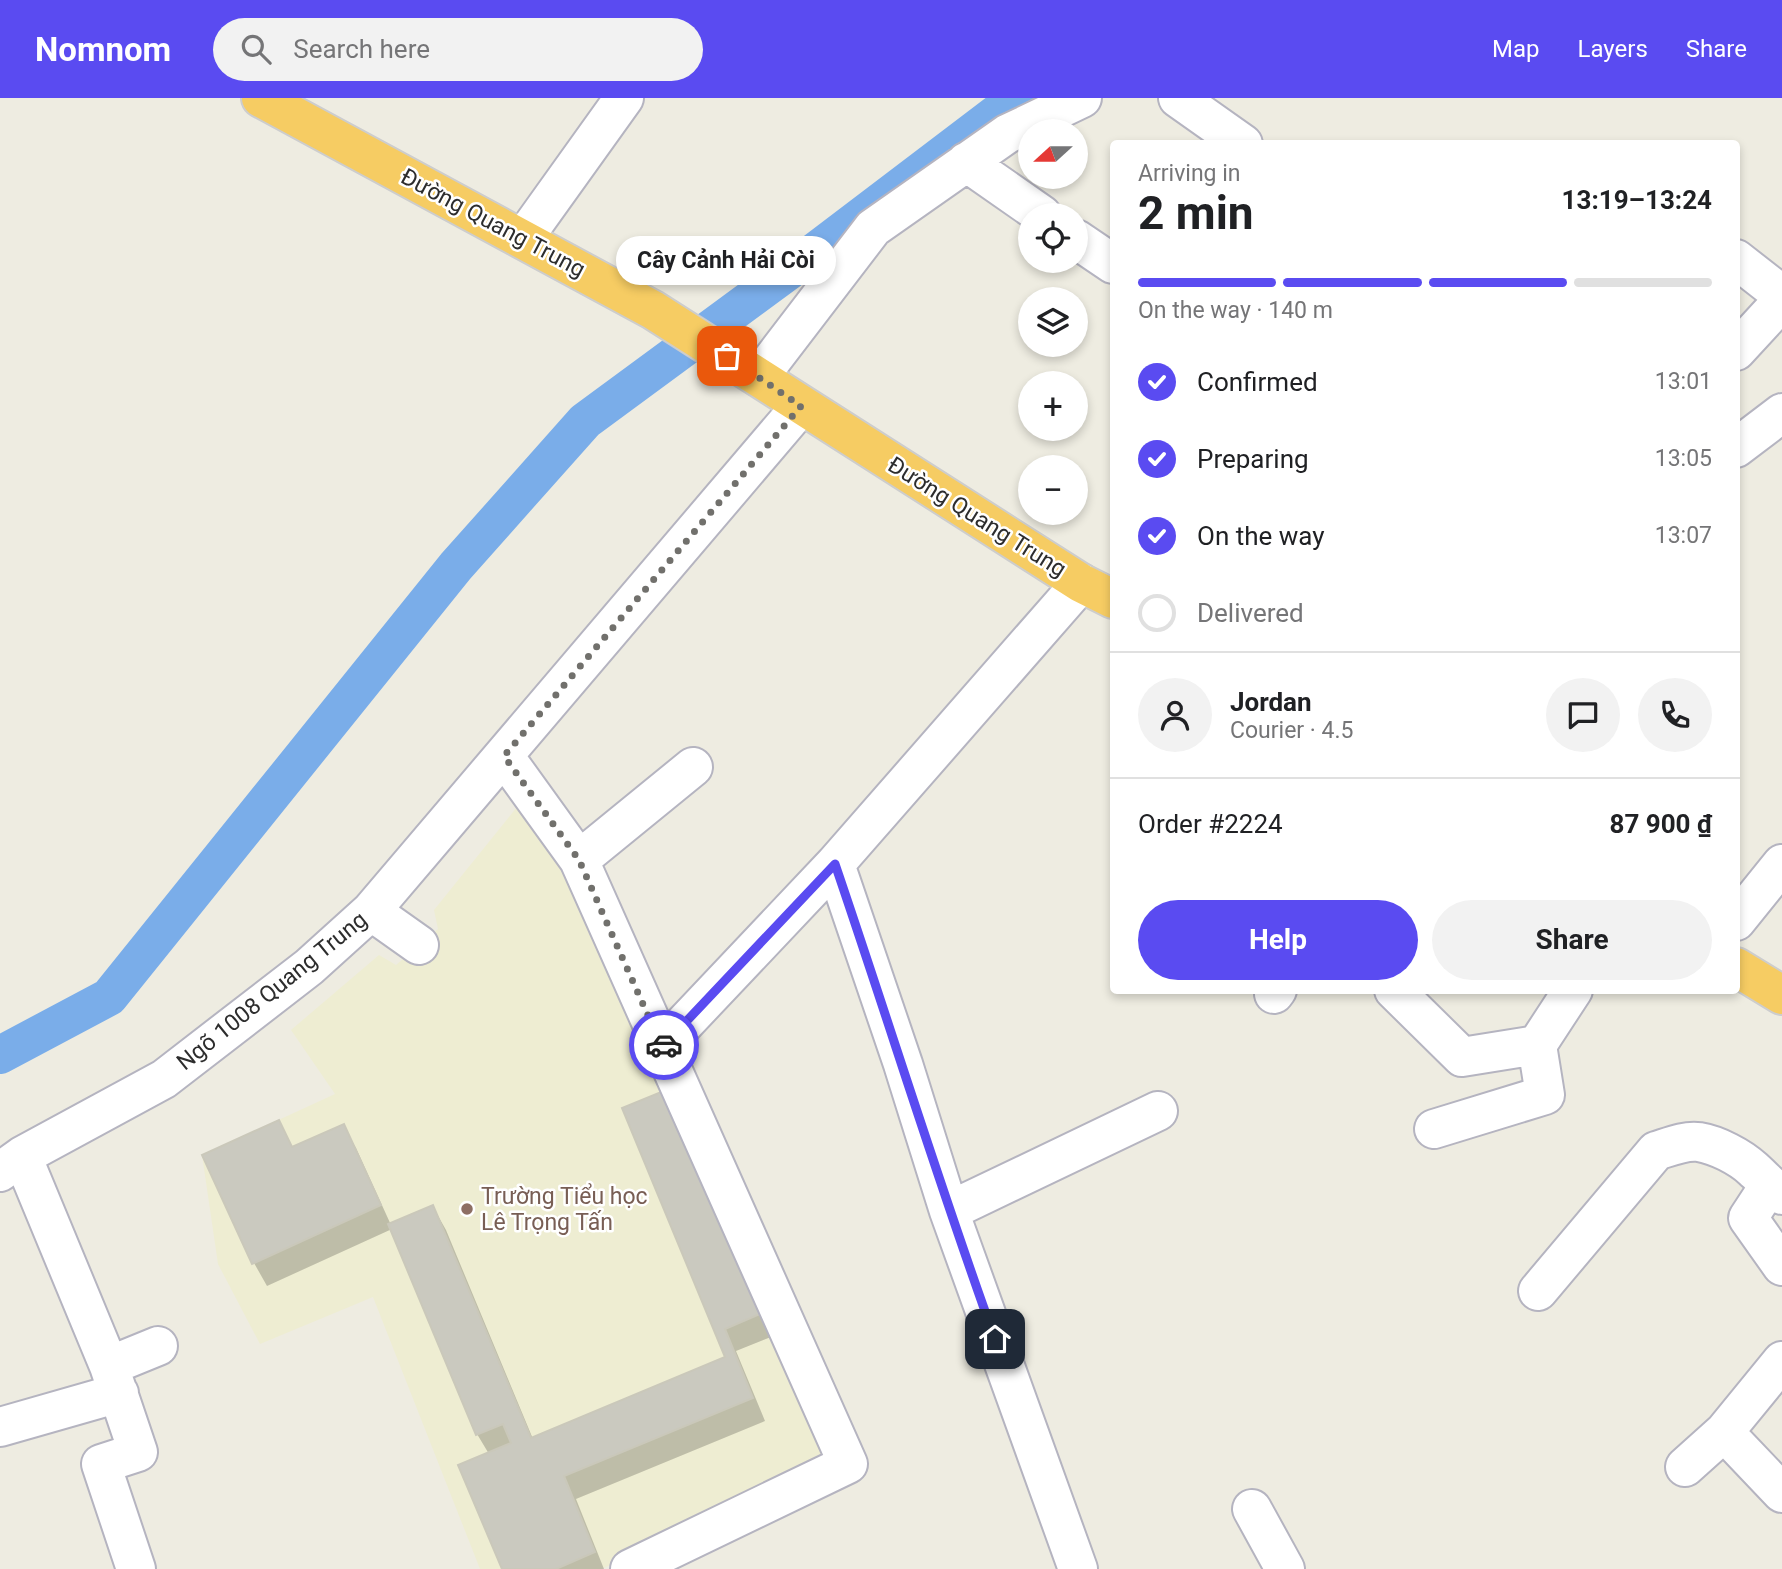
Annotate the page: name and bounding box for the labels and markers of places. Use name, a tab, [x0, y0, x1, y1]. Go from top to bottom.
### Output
callout: Cây Cảnh Hải Còi	[617, 237, 837, 286]
pin	[697, 326, 757, 386]
place label: Trường Tiểu học Lê Trọng Tấn	[481, 1183, 648, 1236]
marker: Trường Tiểu học Lê Trọng Tấn	[459, 1201, 475, 1217]
pin	[965, 1309, 1025, 1369]

